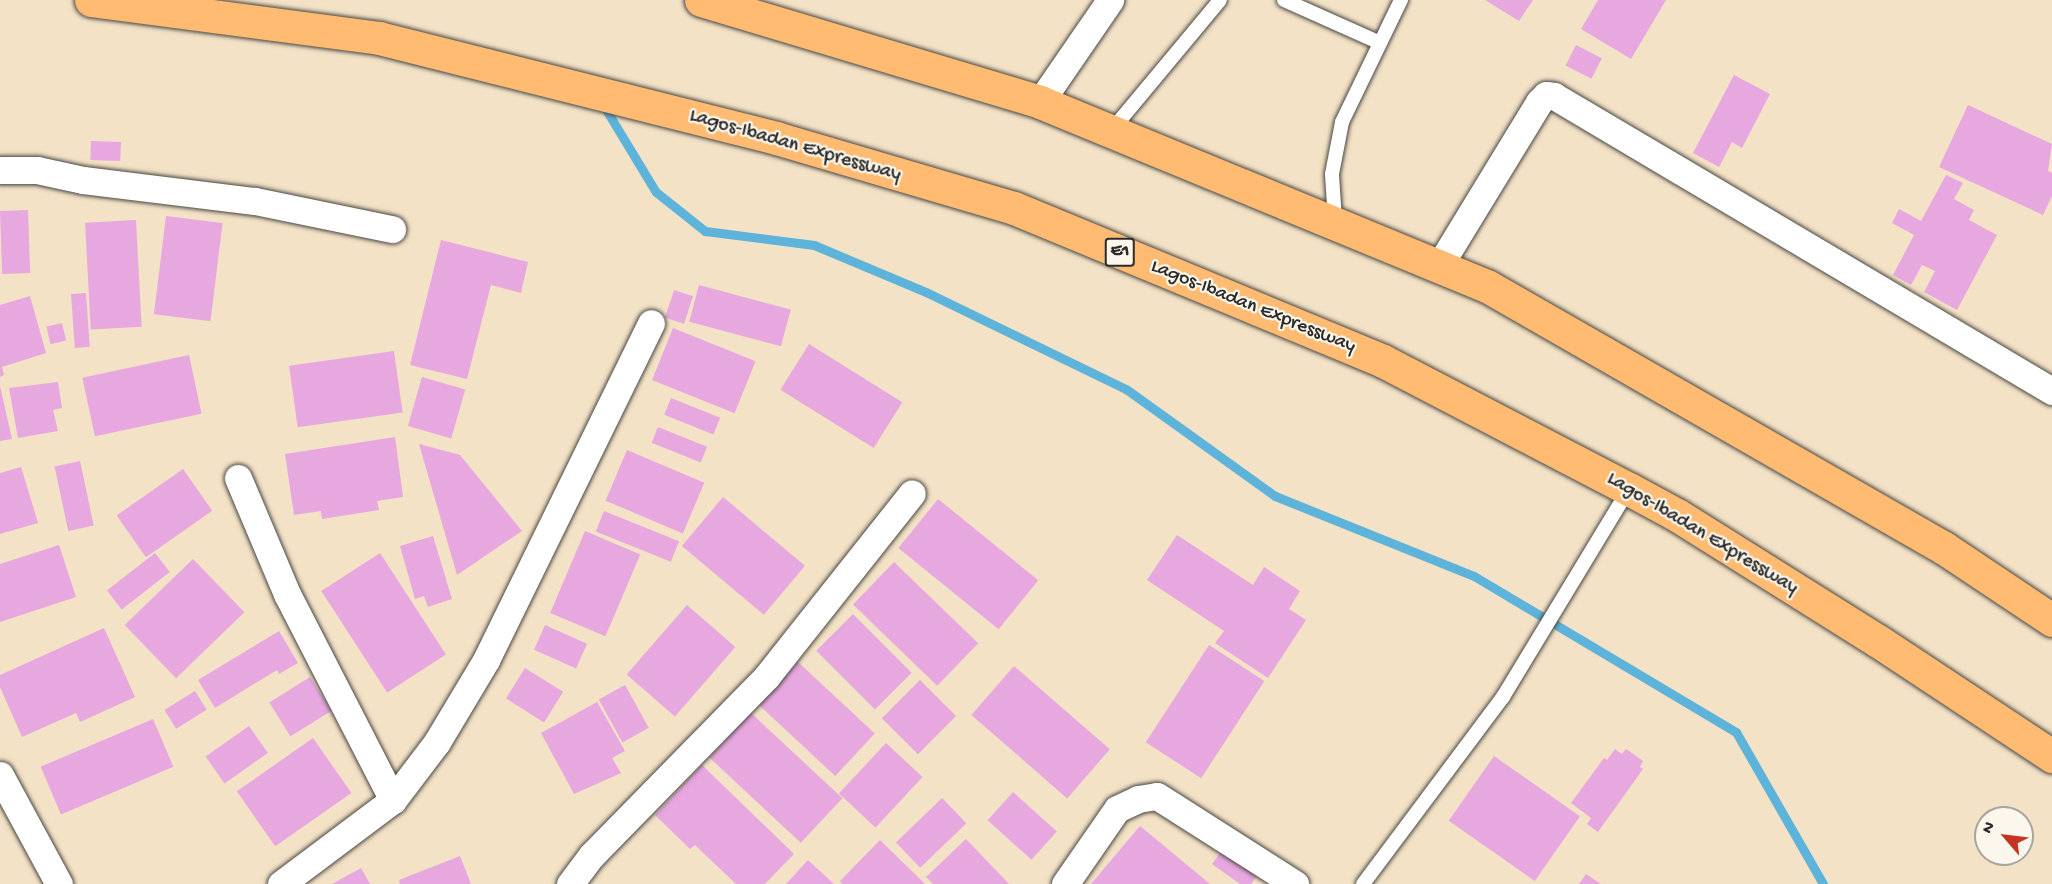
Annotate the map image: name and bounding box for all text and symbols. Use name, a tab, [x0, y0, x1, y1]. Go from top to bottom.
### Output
street label: Lagos-Ibadan Expressway	[687, 104, 903, 188]
road number: E1	[1104, 237, 1136, 267]
street label: Lagos-Ibadan Expressway	[1147, 255, 1359, 359]
street label: Lagos-Ibadan Expressway	[1602, 467, 1802, 601]
north arrow	[1974, 806, 2034, 866]
text: N	[1979, 819, 2000, 837]

